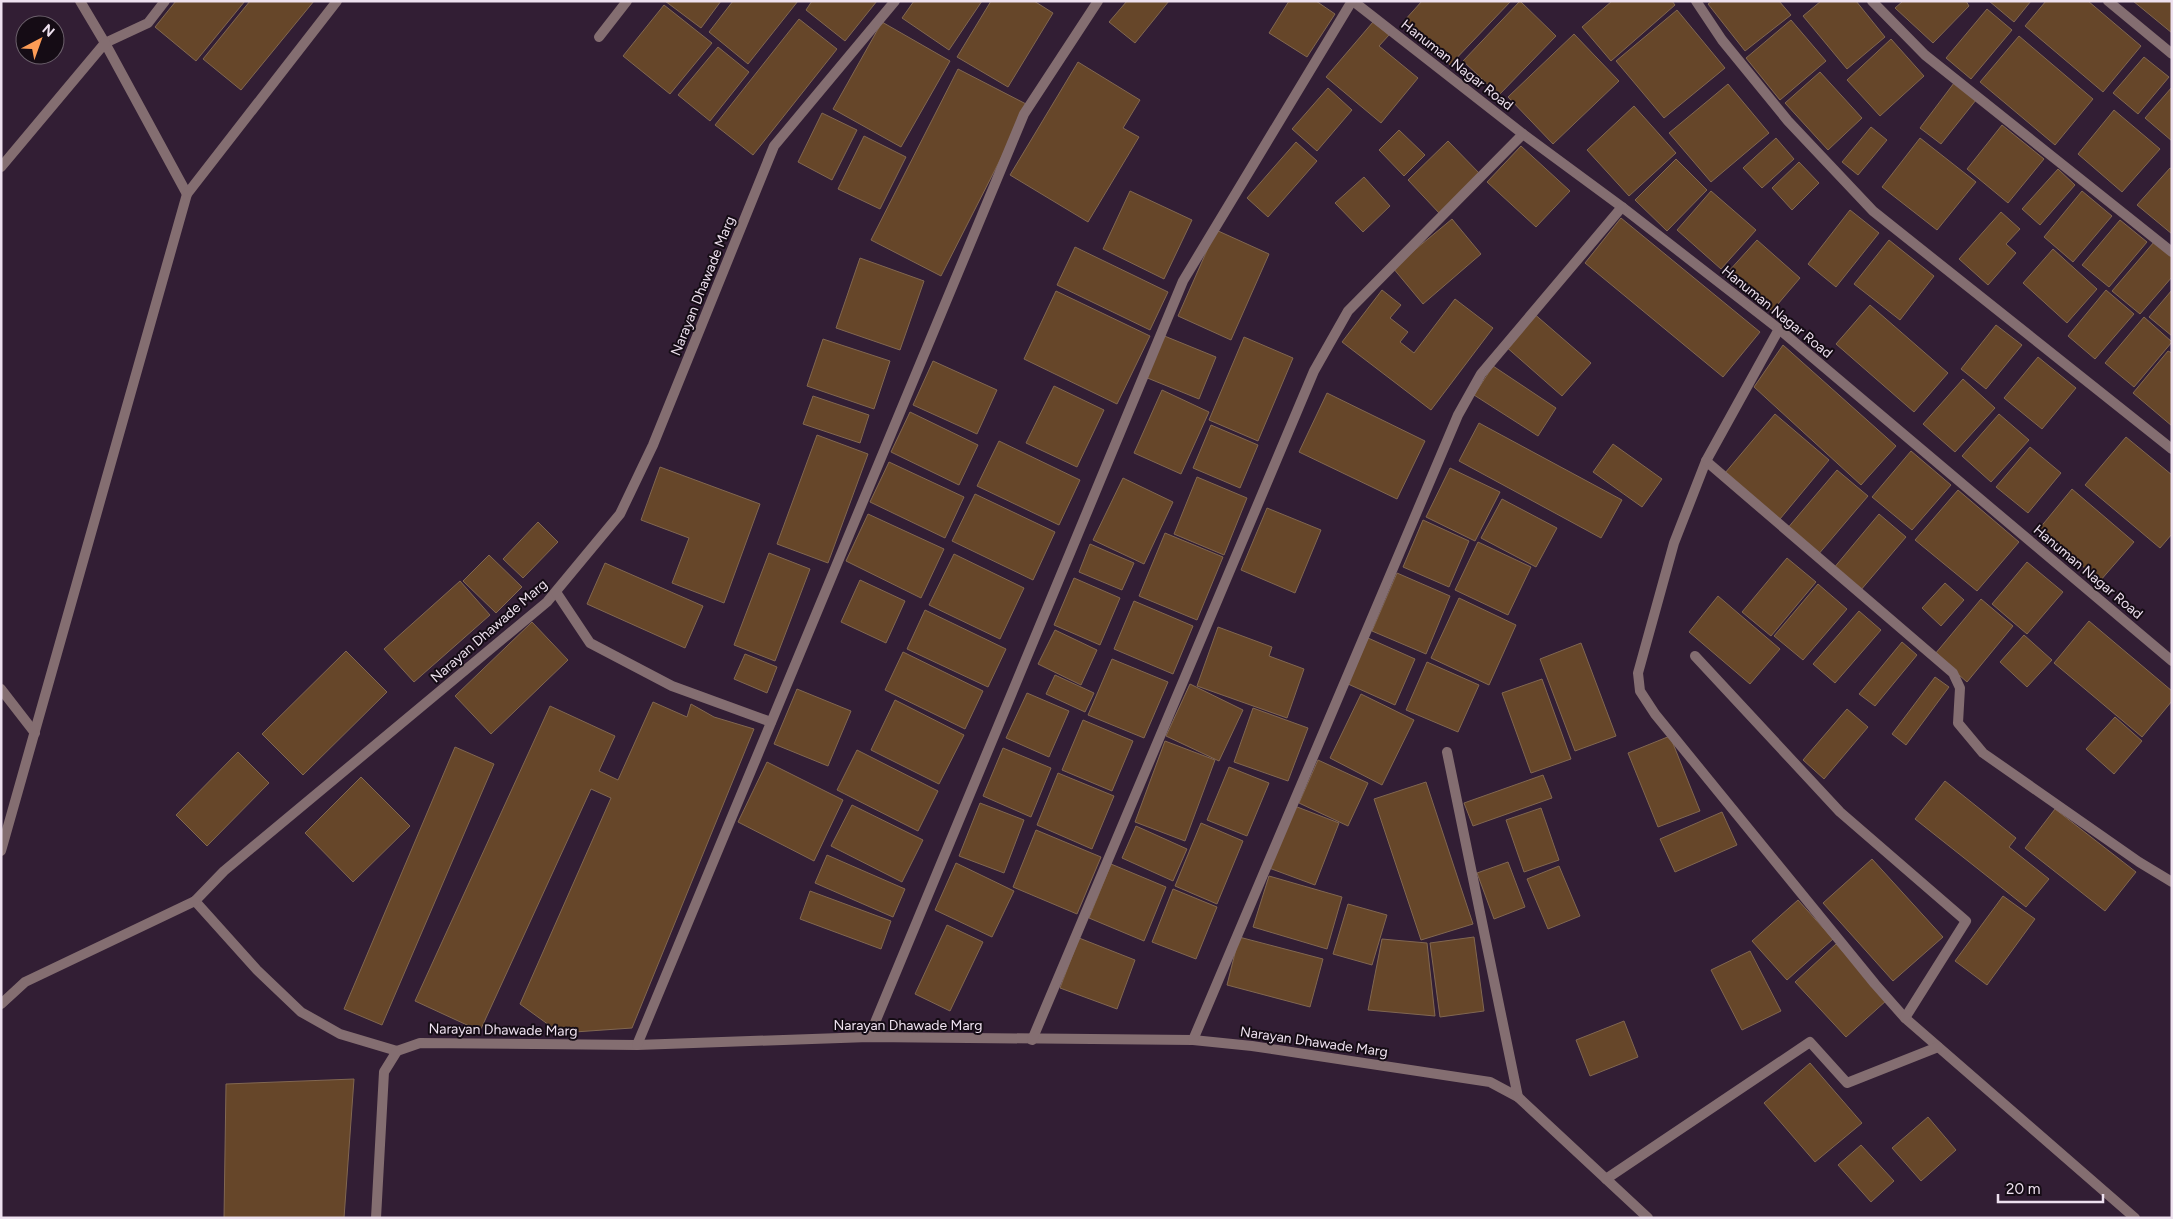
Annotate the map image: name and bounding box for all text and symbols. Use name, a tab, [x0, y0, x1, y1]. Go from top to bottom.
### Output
north arrow	[15, 15, 65, 65]
street label: Hanuman Nagar Road	[1398, 16, 1516, 114]
text: N	[39, 21, 58, 41]
street label: Narayan Dhawade Marg	[667, 214, 739, 358]
street label: Hanuman Nagar Road	[1718, 262, 1836, 362]
street label: Hanuman Nagar Road	[2030, 521, 2146, 623]
street label: Narayan Dhawade Marg	[427, 576, 551, 686]
street label: Narayan Dhawade Marg	[833, 1017, 983, 1034]
street label: Narayan Dhawade Marg	[428, 1020, 578, 1040]
street label: Narayan Dhawade Marg	[1239, 1023, 1389, 1061]
scale bar	[1998, 1172, 2103, 1204]
text: 20 m	[2006, 1180, 2040, 1198]

